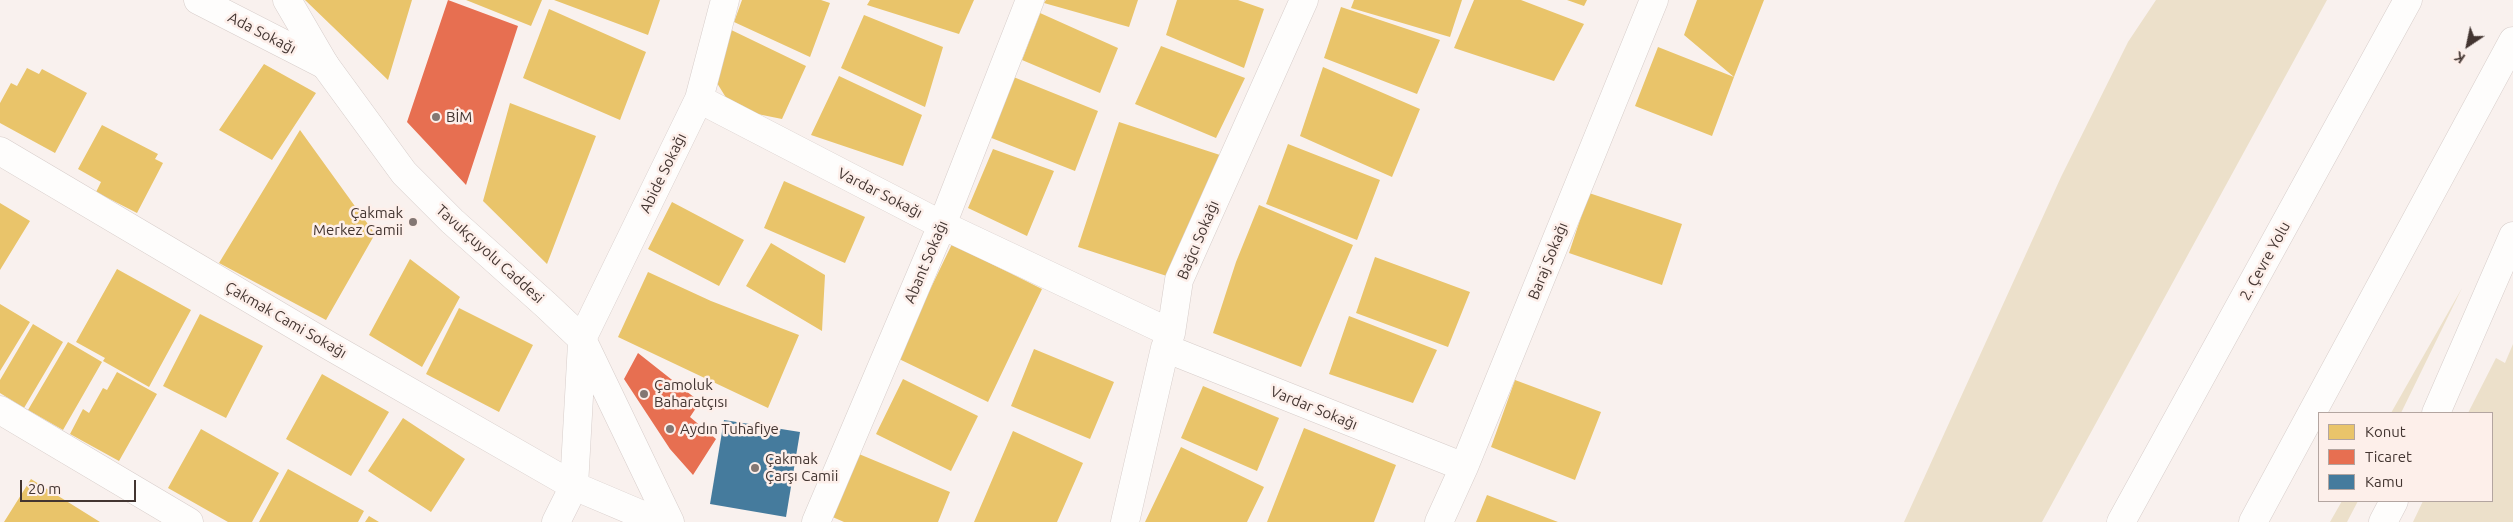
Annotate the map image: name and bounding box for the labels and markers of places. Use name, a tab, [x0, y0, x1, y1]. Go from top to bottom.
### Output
place label: BİM	[446, 108, 472, 126]
marker: BİM	[430, 111, 442, 123]
place label: Çakmak Merkez Camii	[313, 204, 403, 239]
marker: Çakmak Merkez Camii	[407, 216, 419, 228]
place label: Çamoluk Baharatçısı	[654, 376, 728, 411]
marker: Çamoluk Baharatçısı	[638, 388, 650, 400]
place label: Aydın Tuhafiye	[680, 420, 779, 438]
marker: Aydın Tuhafiye	[664, 423, 676, 435]
place label: Çakmak Çarşı Camii	[765, 450, 838, 485]
marker: Çakmak Çarşı Camii	[749, 462, 761, 474]

